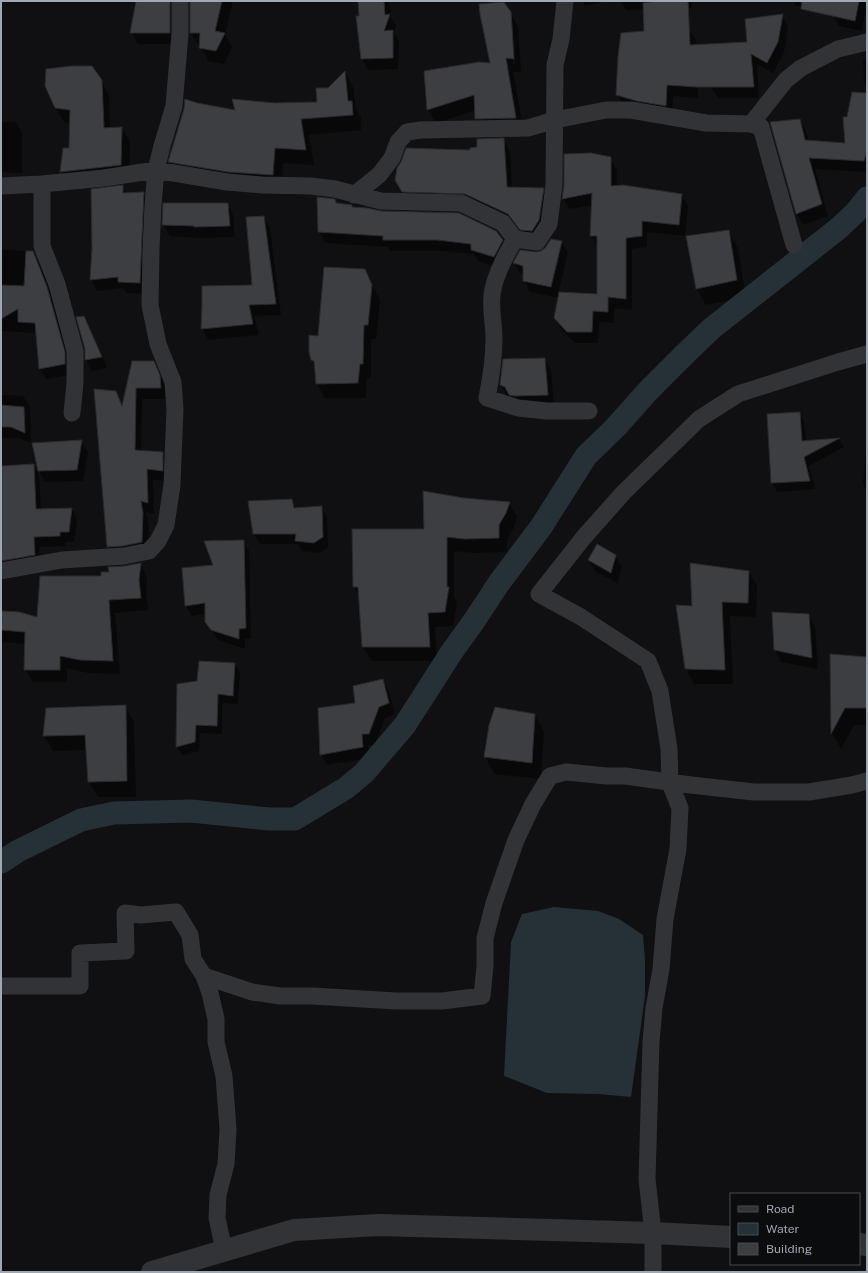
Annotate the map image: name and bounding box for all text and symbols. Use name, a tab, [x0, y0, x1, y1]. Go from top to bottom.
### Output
legend	[730, 1193, 860, 1265]
text: Road	[766, 1202, 794, 1216]
text: Water	[766, 1222, 800, 1236]
text: Building	[766, 1242, 812, 1256]

